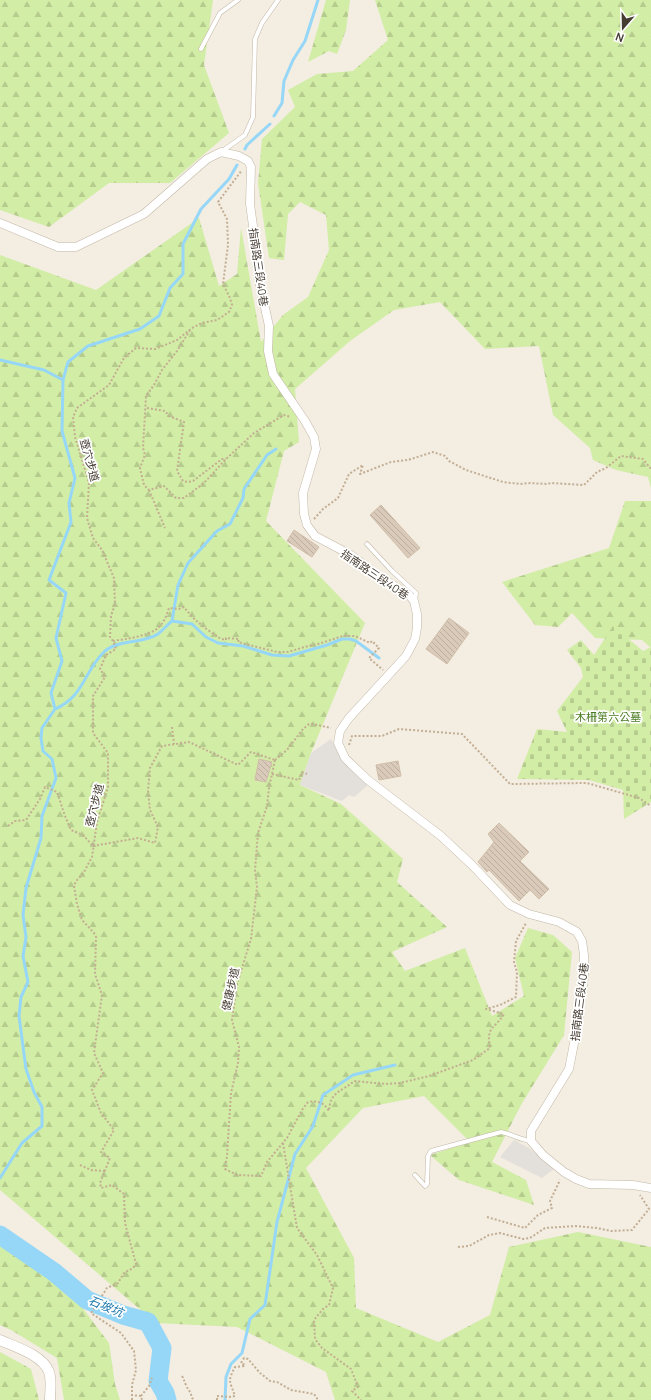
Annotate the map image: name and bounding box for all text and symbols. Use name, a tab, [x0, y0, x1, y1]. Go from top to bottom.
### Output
north arrow	[603, 8, 643, 48]
text: N	[613, 29, 626, 46]
street label: 指南路三段40巷	[246, 227, 272, 307]
street label: 壺穴步道	[77, 437, 103, 483]
street label: 指南路三段40巷	[338, 546, 412, 602]
park label: 木柵第六公墓	[575, 709, 641, 724]
street label: 壺穴步道	[81, 782, 107, 828]
street label: 指南路三段40巷	[567, 962, 591, 1042]
street label: 健康步道	[218, 966, 242, 1012]
water label: 石坡坑	[86, 1291, 128, 1321]

